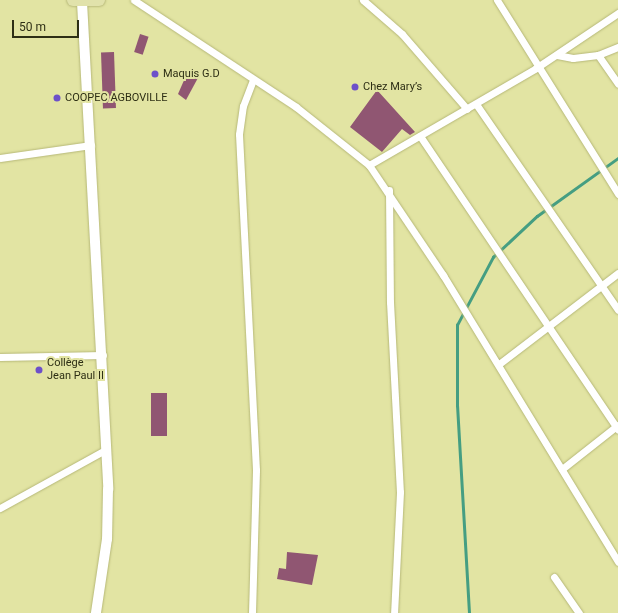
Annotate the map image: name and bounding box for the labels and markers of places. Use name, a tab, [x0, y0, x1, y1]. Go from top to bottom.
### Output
place label: Maquis G.D	[163, 67, 220, 81]
marker: Maquis G.D	[150, 69, 160, 79]
place label: Chez Mary’s	[363, 80, 422, 94]
marker: Chez Mary’s	[350, 82, 360, 92]
place label: COOPEC AGBOVILLE	[65, 91, 167, 105]
marker: COOPEC AGBOVILLE	[52, 93, 62, 103]
place label: Collège Jean Paul II	[47, 357, 104, 383]
marker: Collège Jean Paul II	[34, 365, 44, 375]

